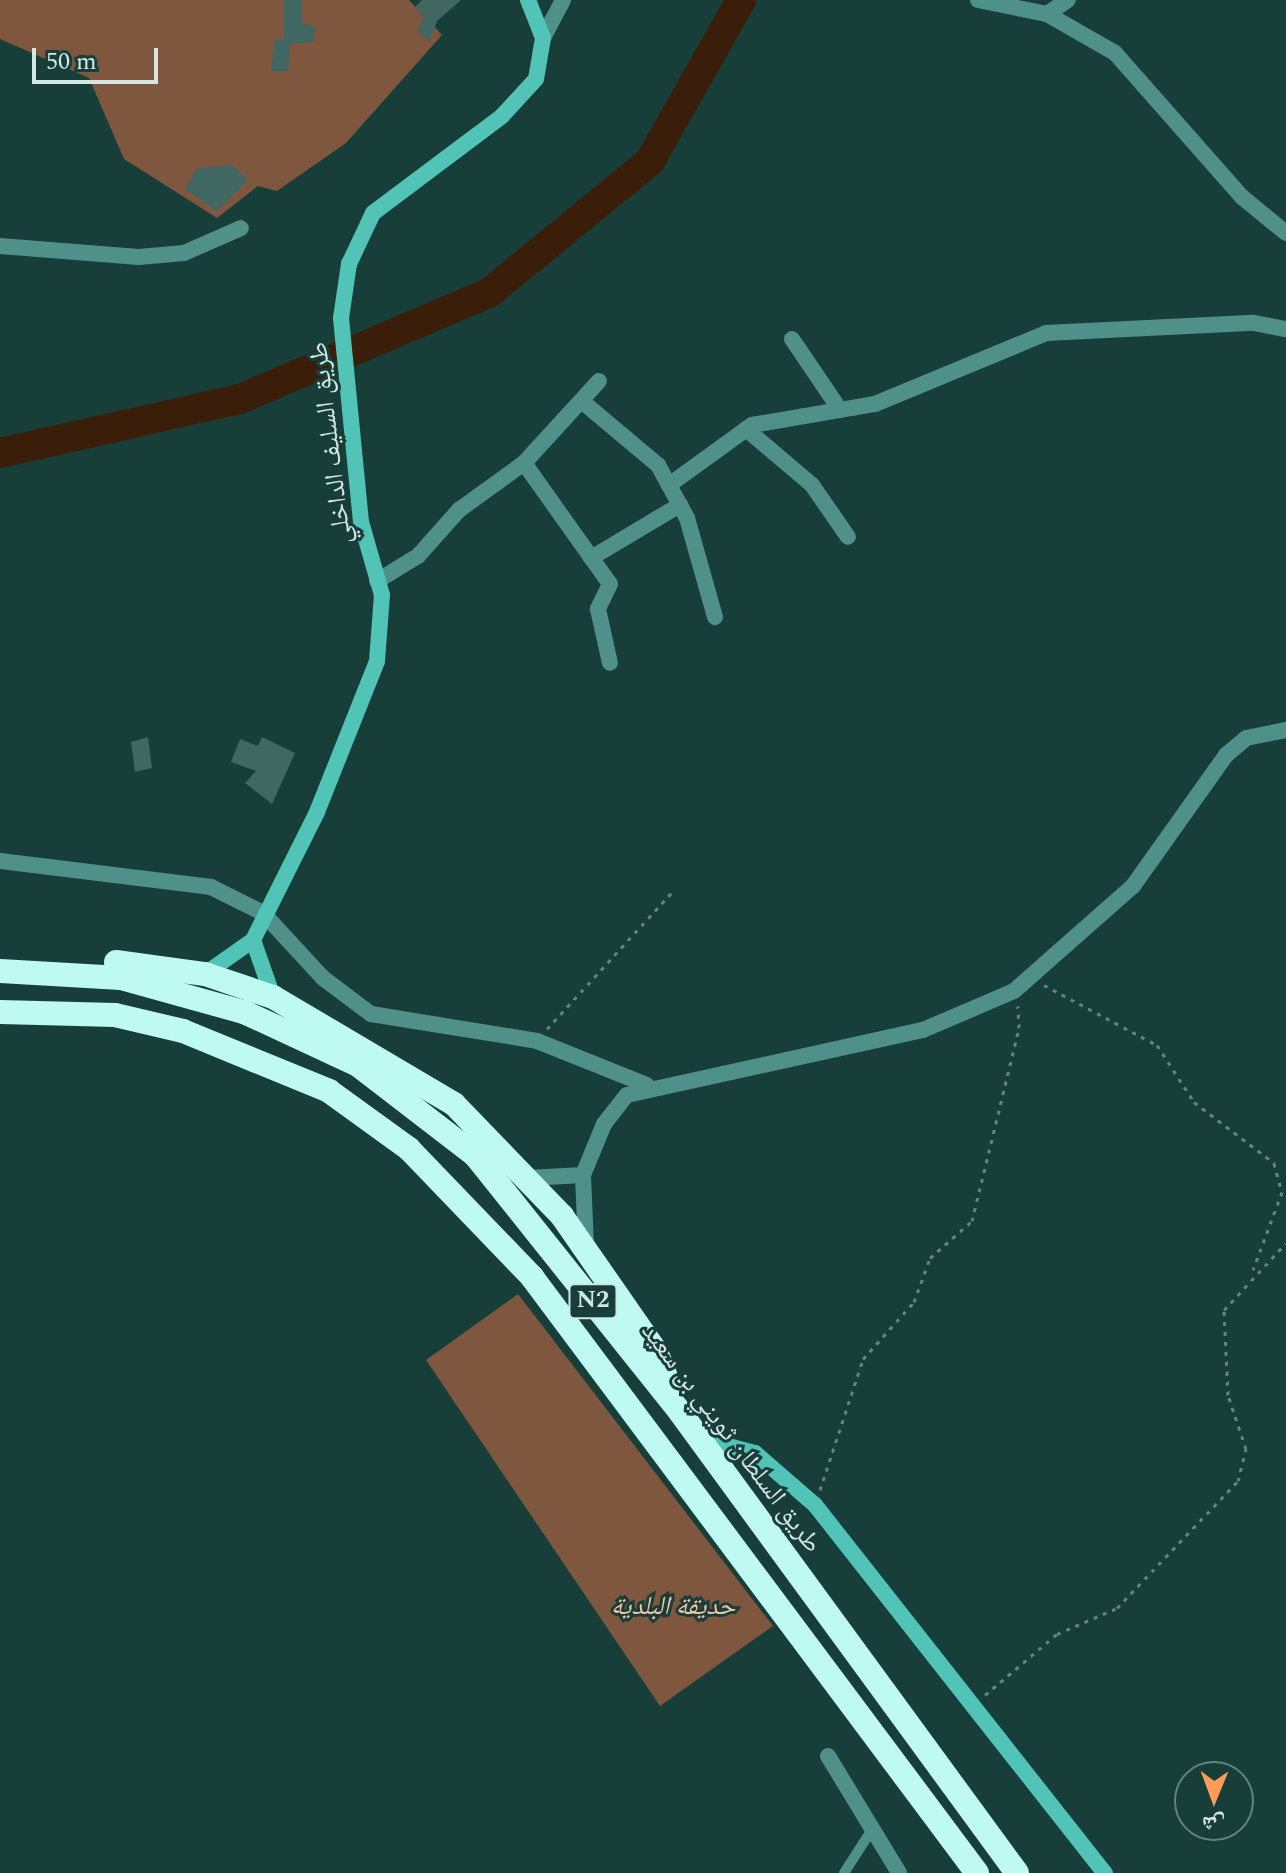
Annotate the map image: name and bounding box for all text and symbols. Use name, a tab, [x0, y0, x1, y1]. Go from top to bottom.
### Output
scale bar	[36, 32, 162, 82]
text: 50 m	[46, 44, 97, 80]
street label: طريق السليف الداخلي	[303, 340, 359, 546]
road number: N2	[567, 1281, 619, 1321]
street label: طريق السلطان ثويني بن سعيد	[634, 1317, 828, 1559]
park label: حديقة البلدية	[611, 1591, 735, 1623]
north arrow	[1174, 1761, 1254, 1841]
text: ش	[1202, 1807, 1226, 1840]

